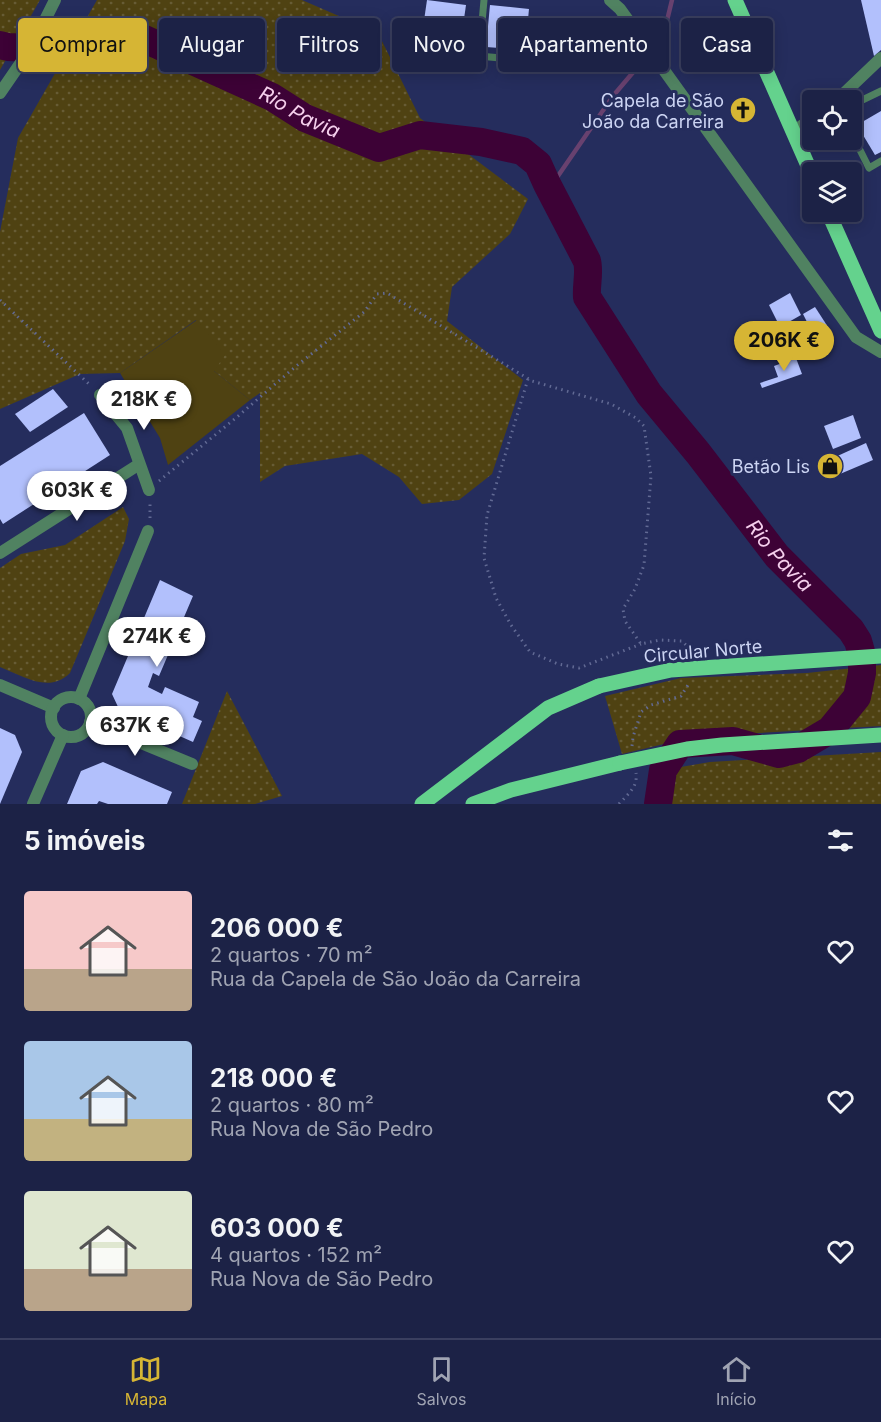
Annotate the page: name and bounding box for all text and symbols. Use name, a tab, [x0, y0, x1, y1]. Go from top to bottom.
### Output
chip: Comprar	[18, 18, 147, 72]
chip: Alugar	[159, 18, 265, 72]
chip: Filtros	[277, 18, 380, 72]
chip: Novo	[392, 18, 486, 72]
chip: Apartamento	[498, 18, 669, 72]
chip: Casa	[681, 18, 773, 72]
water label: Rio Pavia	[256, 81, 344, 143]
place label: Capela de São João da Carreira	[582, 90, 724, 132]
map controls	[802, 90, 862, 222]
button: locate	[802, 90, 862, 150]
church icon: Capela de São João da Carreira	[728, 95, 758, 125]
button: layers	[802, 162, 862, 222]
pin: 206K €	[735, 321, 833, 372]
text: 206K €	[748, 328, 820, 352]
pin: 218K €	[95, 380, 193, 431]
text: 218K €	[110, 387, 178, 411]
shop icon: Betão Lis	[815, 451, 845, 481]
place label: Betão Lis	[732, 456, 810, 477]
pin: 603K €	[28, 471, 126, 522]
text: 603K €	[41, 478, 113, 502]
water label: Rio Pavia	[741, 515, 818, 597]
pin: 274K €	[108, 617, 206, 668]
text: 274K €	[122, 624, 192, 648]
street label: Circular Norte	[643, 635, 763, 667]
pin: 637K €	[86, 706, 184, 757]
text: 637K €	[100, 713, 170, 737]
icon: filters	[824, 824, 857, 857]
text: 5 imóveis	[24, 825, 145, 856]
text: 206 000 €	[210, 912, 344, 943]
icon: home	[72, 915, 144, 987]
icon: heart	[824, 935, 857, 968]
text: 2 quartos · 70 m²	[210, 943, 372, 967]
text: Rua da Capela de São João da Carreira	[210, 967, 581, 991]
text: 218 000 €	[210, 1062, 337, 1093]
icon: home	[72, 1065, 144, 1137]
icon: heart	[824, 1085, 857, 1118]
text: 2 quartos · 80 m²	[210, 1093, 374, 1117]
text: Rua Nova de São Pedro	[210, 1117, 433, 1141]
text: 603 000 €	[210, 1212, 344, 1243]
icon: home	[72, 1215, 144, 1287]
icon: heart	[824, 1235, 857, 1268]
text: 4 quartos · 152 m²	[210, 1243, 382, 1267]
text: Rua Nova de São Pedro	[210, 1267, 433, 1291]
tab: Mapa	[125, 1353, 167, 1409]
tab: Salvos	[417, 1353, 467, 1409]
tab: Início	[716, 1353, 756, 1409]

